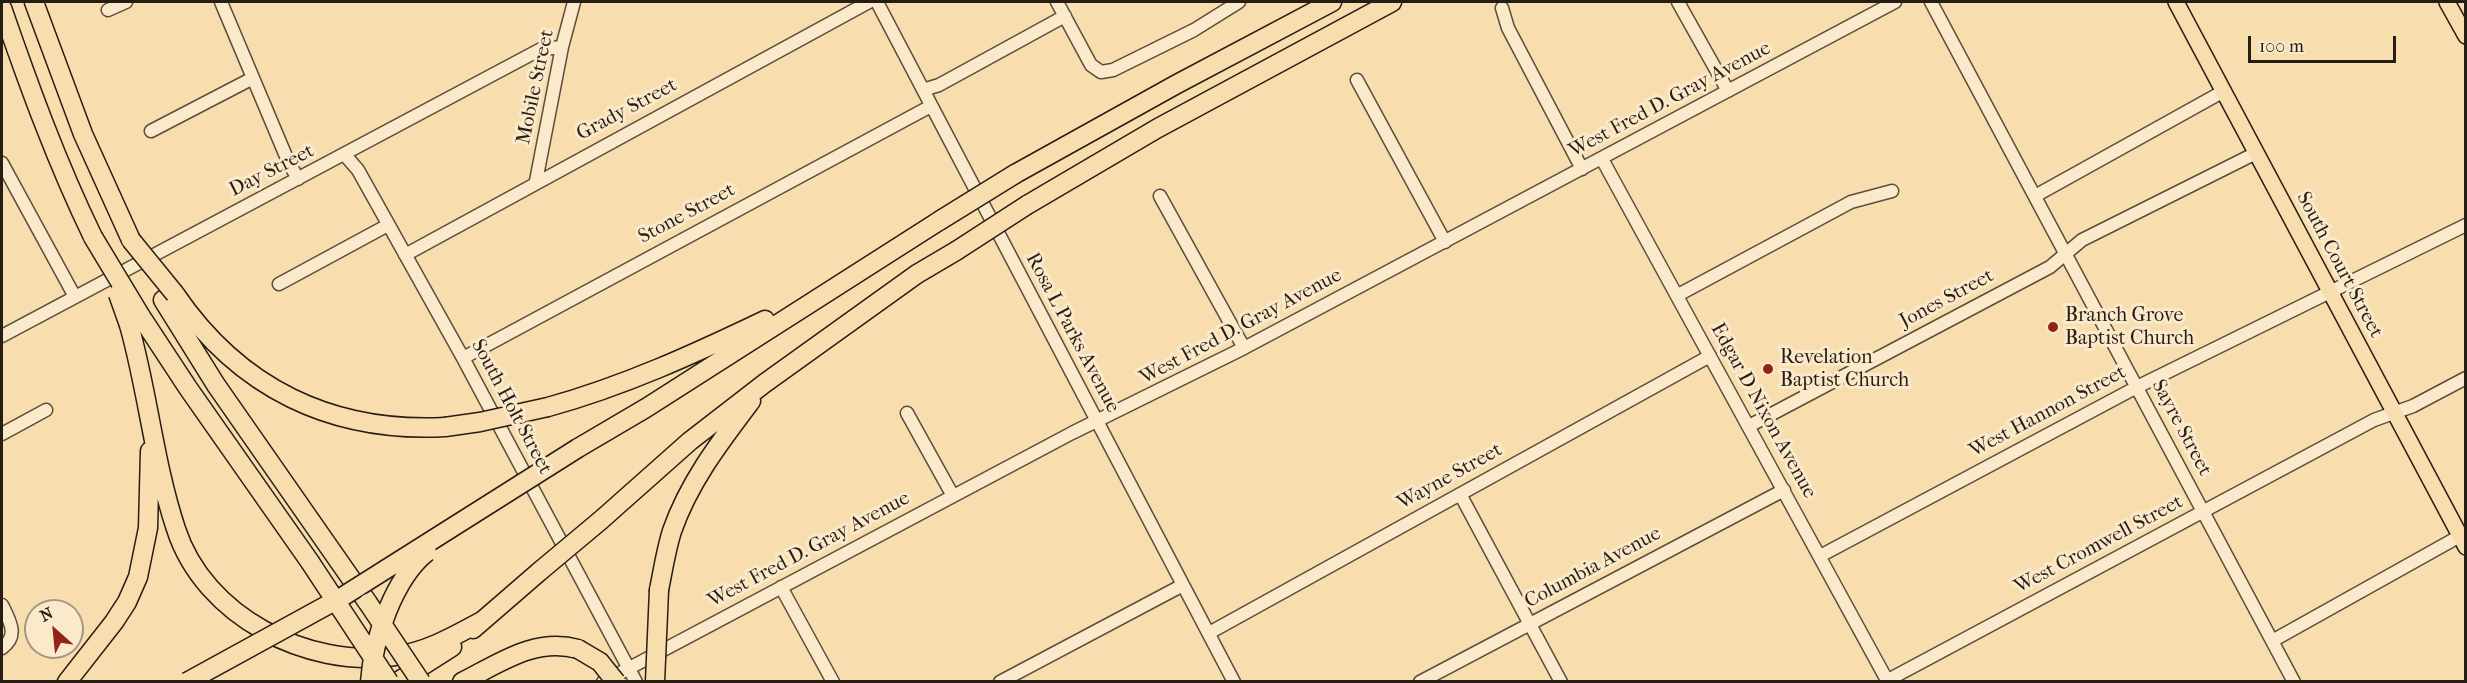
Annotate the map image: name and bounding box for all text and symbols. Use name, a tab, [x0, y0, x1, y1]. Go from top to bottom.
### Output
scale bar	[2251, 24, 2400, 62]
street label: Mobile Street	[512, 27, 560, 147]
text: 100 m	[2259, 36, 2304, 57]
street label: West Fred D. Gray Avenue	[1565, 37, 1775, 163]
street label: Grady Street	[573, 74, 681, 146]
street label: Day Street	[226, 139, 318, 203]
street label: Stone Street	[635, 179, 739, 249]
street label: South Court Street	[2290, 188, 2388, 342]
street label: Rosa L Parks Avenue	[1020, 249, 1124, 417]
street label: West Fred D. Gray Avenue	[1136, 264, 1346, 390]
street label: Jones Street	[1896, 264, 1998, 334]
place label: Branch Grove Baptist Church	[2065, 304, 2194, 351]
street label: Edgar D Nixon Avenue	[1705, 319, 1821, 503]
marker: Branch Grove Baptist Church	[2046, 320, 2060, 334]
street label: South Holt Street	[465, 335, 557, 479]
place label: Revelation Baptist Church	[1780, 346, 1909, 393]
street label: West Hannon Street	[1966, 361, 2130, 463]
marker: Revelation Baptist Church	[1761, 362, 1775, 376]
street label: Sayre Street	[2146, 376, 2216, 480]
street label: Wayne Street	[1393, 438, 1507, 516]
street label: West Fred D. Gray Avenue	[704, 487, 914, 613]
street label: West Cromwell Street	[2011, 490, 2187, 600]
street label: Columbia Avenue	[1521, 522, 1665, 614]
north arrow	[24, 599, 84, 659]
text: N	[37, 603, 56, 626]

